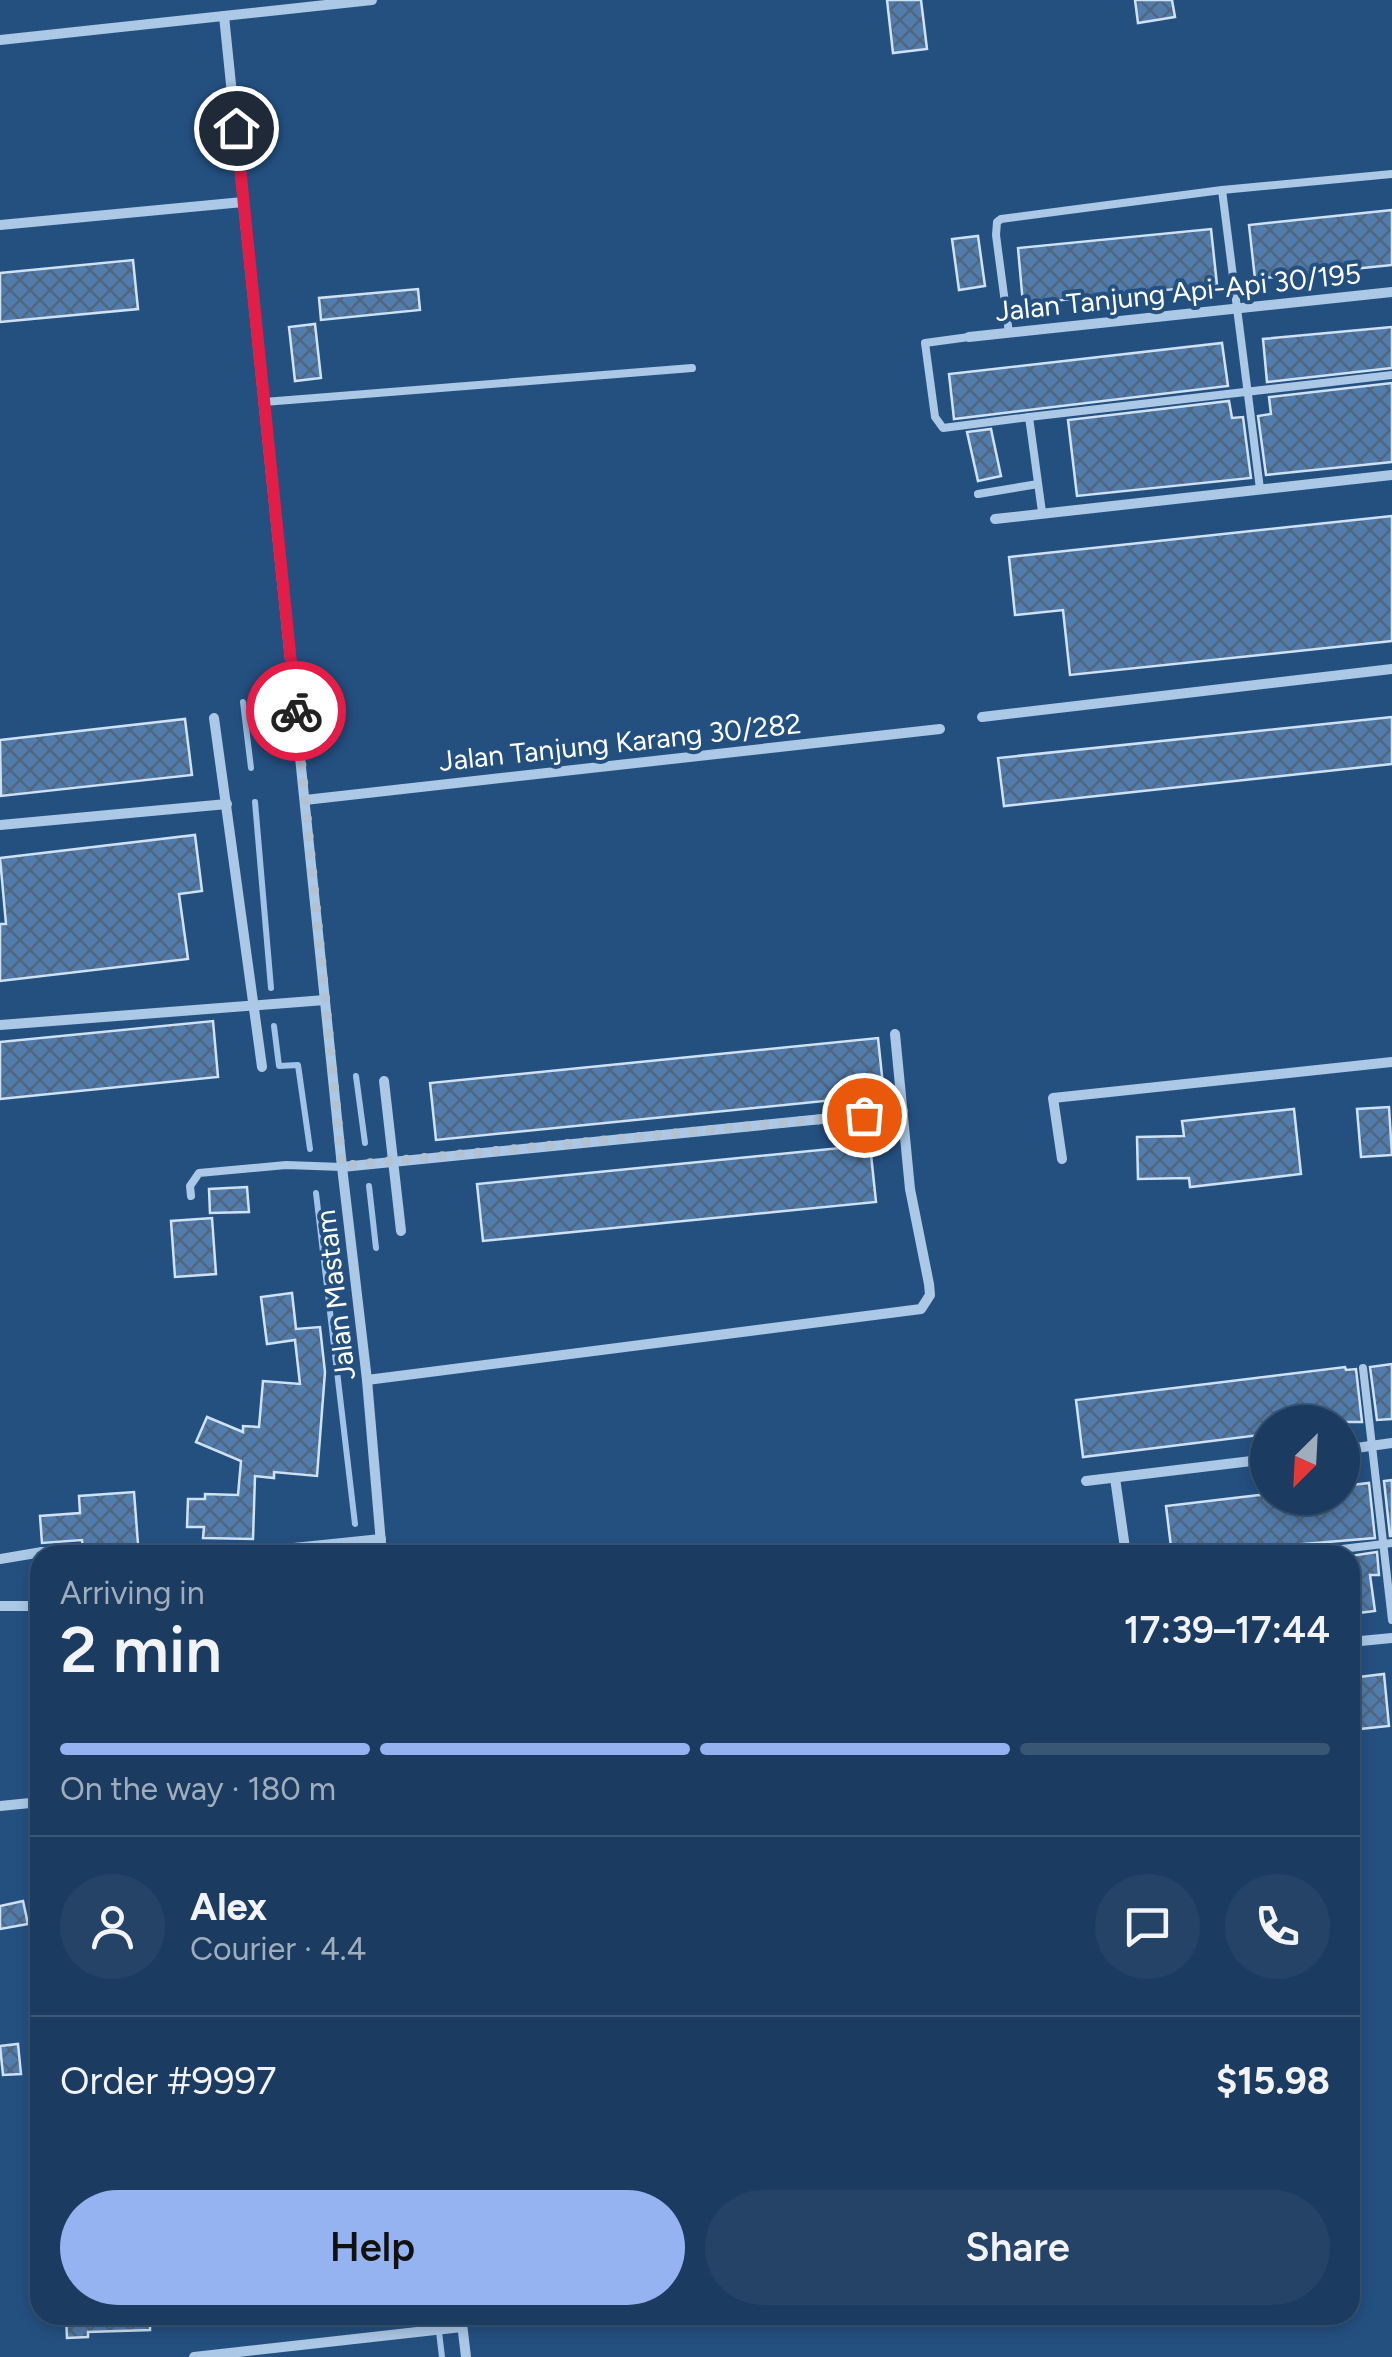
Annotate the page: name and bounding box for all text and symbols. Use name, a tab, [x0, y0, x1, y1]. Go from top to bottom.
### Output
pin	[194, 86, 279, 171]
icon: home	[209, 101, 264, 156]
street label: Jalan Tanjung Api-Api 30/195	[993, 256, 1363, 328]
courier	[246, 661, 346, 761]
icon: bike	[269, 684, 324, 739]
street label: Jalan Tanjung Karang 30/282	[437, 706, 803, 778]
pin	[822, 1073, 907, 1158]
icon: bag	[837, 1088, 892, 1143]
street label: Jalan Mastam	[308, 1208, 362, 1382]
north arrow	[1250, 1405, 1360, 1515]
map controls	[1250, 1405, 1360, 1515]
text: Arriving in	[60, 1574, 205, 1612]
text: 17:39–17:44	[1124, 1607, 1330, 1653]
text: 2 min	[60, 1610, 222, 1688]
text: On the way · 180 m	[60, 1770, 336, 1808]
button: person	[60, 1874, 165, 1979]
button: chat	[1095, 1874, 1200, 1979]
button: phone	[1225, 1874, 1330, 1979]
text: Alex	[190, 1884, 267, 1930]
text: Courier · 4.4	[190, 1930, 366, 1968]
text: Order #9997	[60, 2058, 276, 2104]
text: $15.98	[1216, 2058, 1330, 2104]
button: Help	[60, 2190, 685, 2305]
button: Share	[705, 2190, 1330, 2305]

